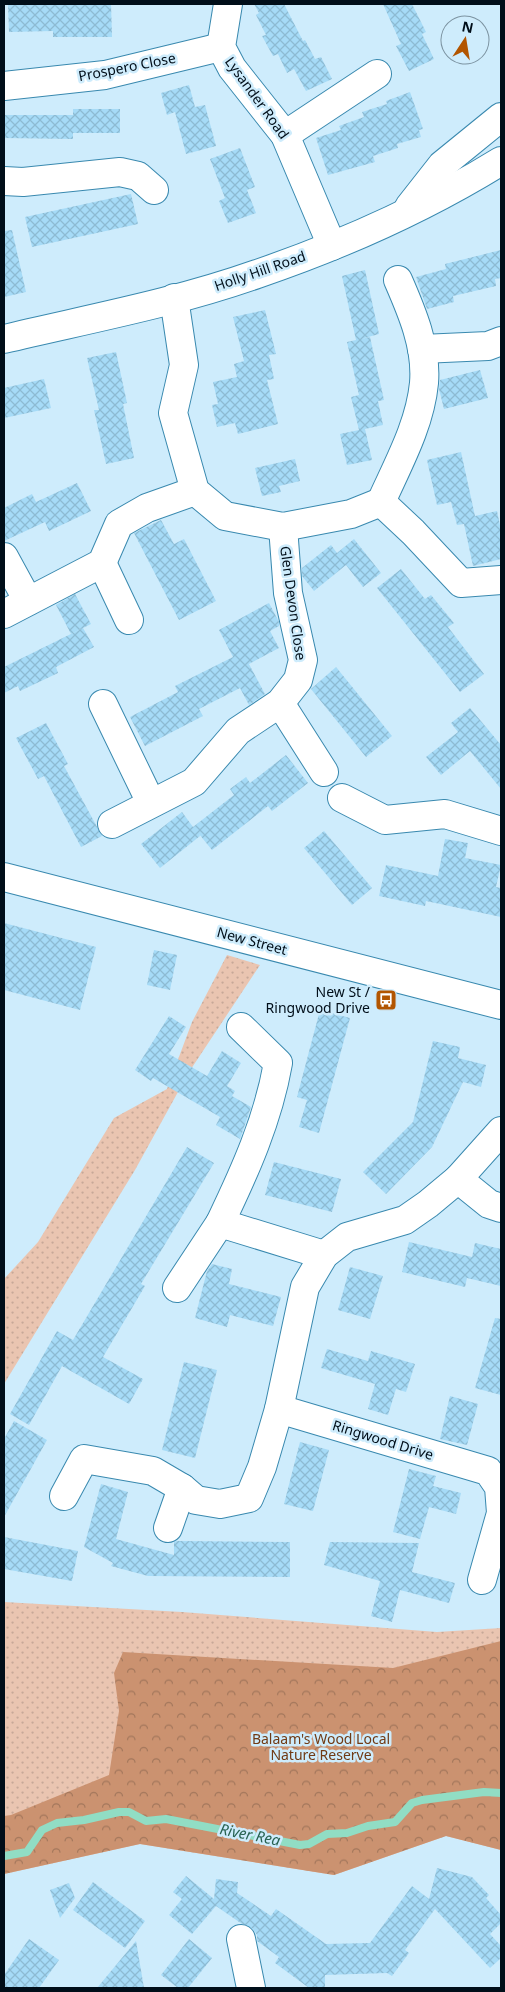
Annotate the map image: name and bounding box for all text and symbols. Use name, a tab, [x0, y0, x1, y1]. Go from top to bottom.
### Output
north arrow	[440, 15, 490, 65]
text: N	[460, 16, 475, 37]
street label: Prospero Close	[77, 48, 177, 85]
street label: Lysander Road	[221, 53, 294, 143]
street label: Holly Hill Road	[212, 246, 308, 295]
street label: Glen Devon Close	[276, 545, 311, 661]
street label: New Street	[215, 922, 289, 959]
place label: New St / Ringwood Drive	[266, 982, 371, 1017]
bus stop icon: New St / Ringwood Drive	[374, 988, 398, 1012]
street label: Ringwood Drive	[330, 1415, 436, 1464]
park label: Balaam's Wood Local Nature Reserve	[252, 1729, 390, 1764]
water label: River Rea	[218, 1818, 283, 1850]

